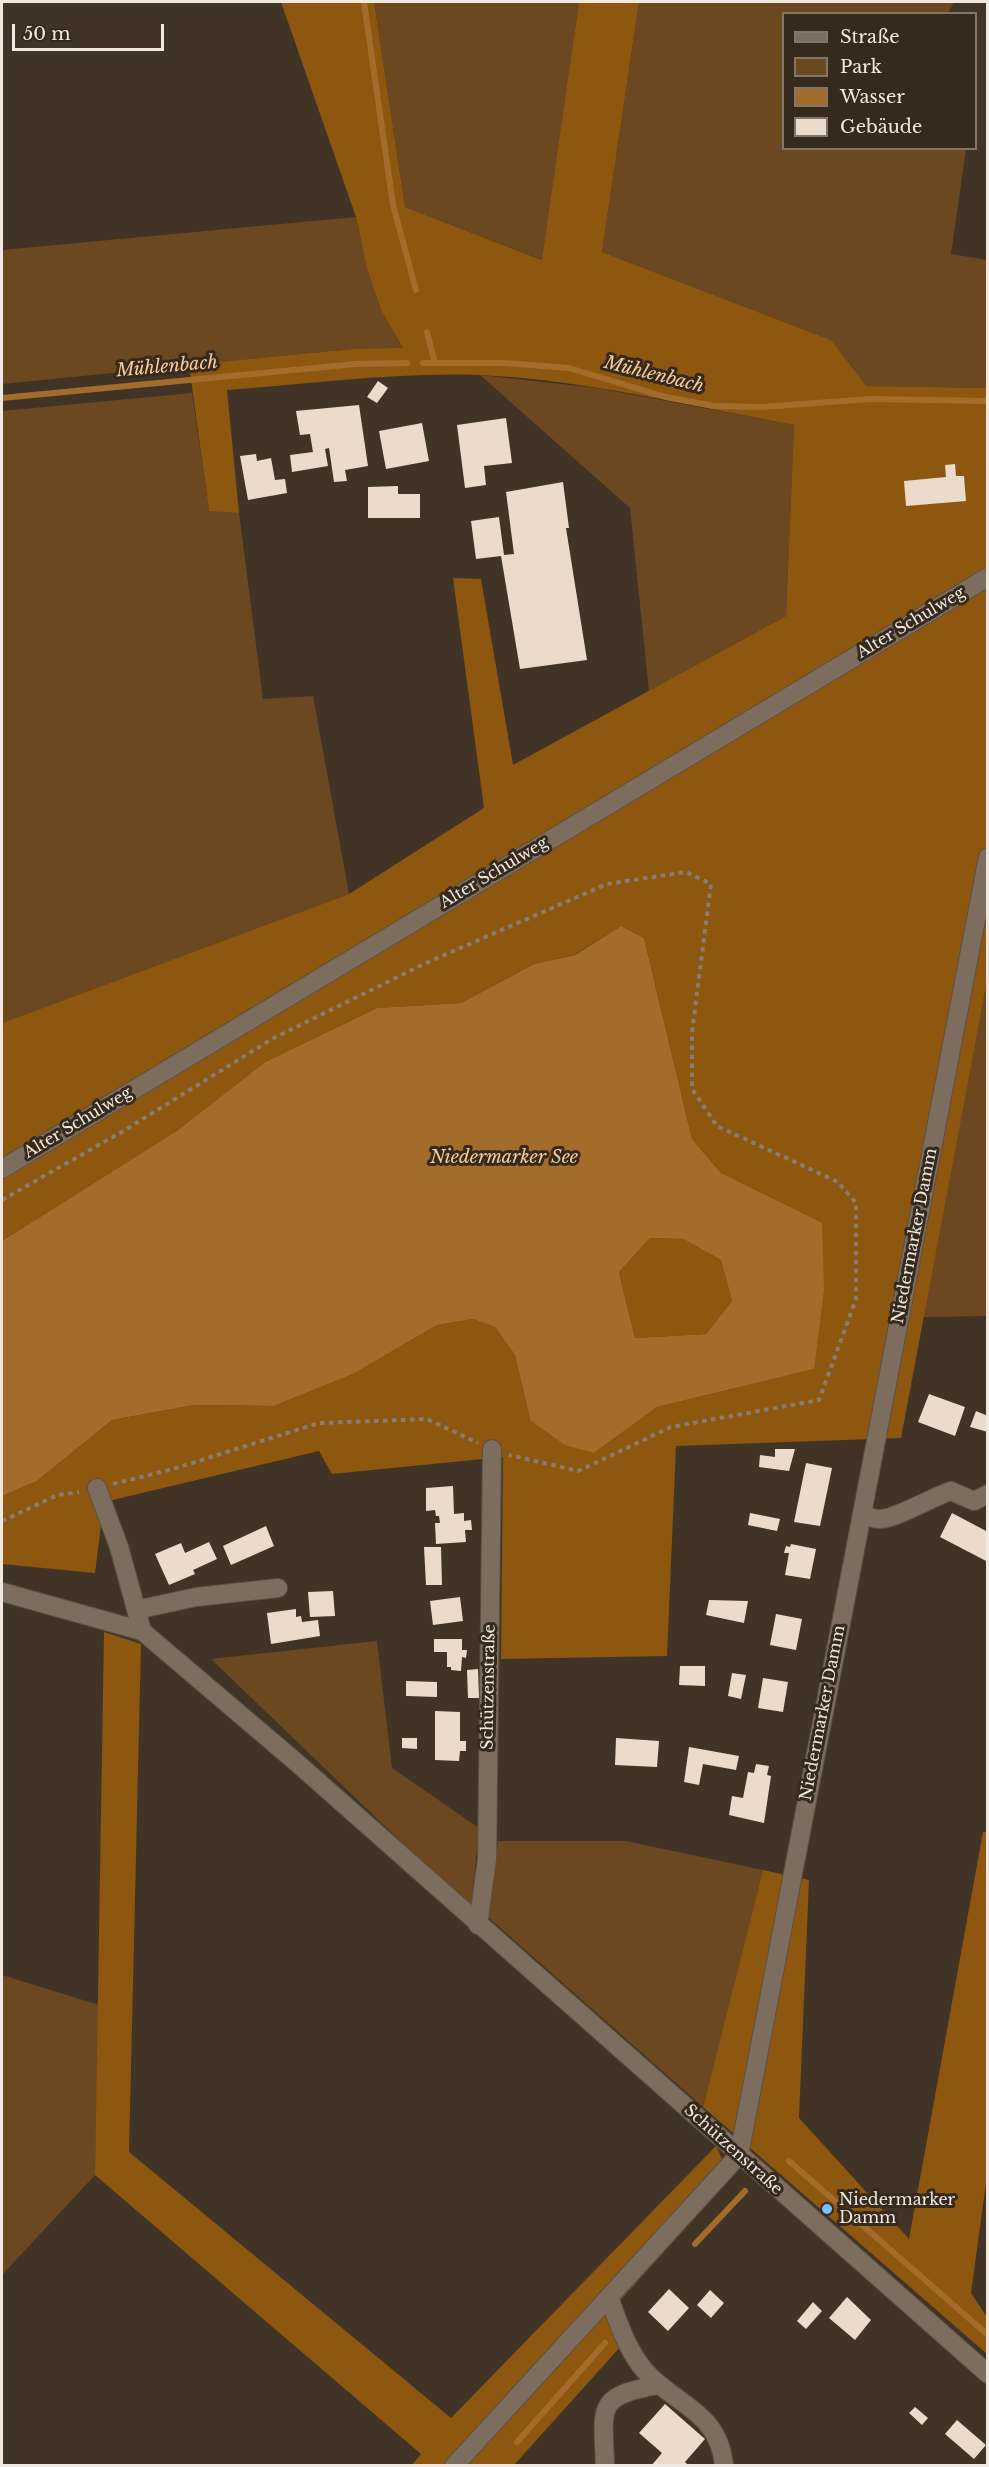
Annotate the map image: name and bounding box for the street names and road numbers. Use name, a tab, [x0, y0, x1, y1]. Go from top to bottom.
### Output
street label: Alter Schulweg	[853, 583, 969, 663]
street label: Alter Schulweg	[436, 833, 552, 913]
street label: Alter Schulweg	[20, 1083, 136, 1163]
street label: Niedermarker Damm	[889, 1147, 941, 1325]
street label: Schützenstraße	[478, 1624, 500, 1750]
street label: Niedermarker Damm	[797, 1624, 849, 1802]
street label: Schützenstraße	[680, 2101, 786, 2199]

